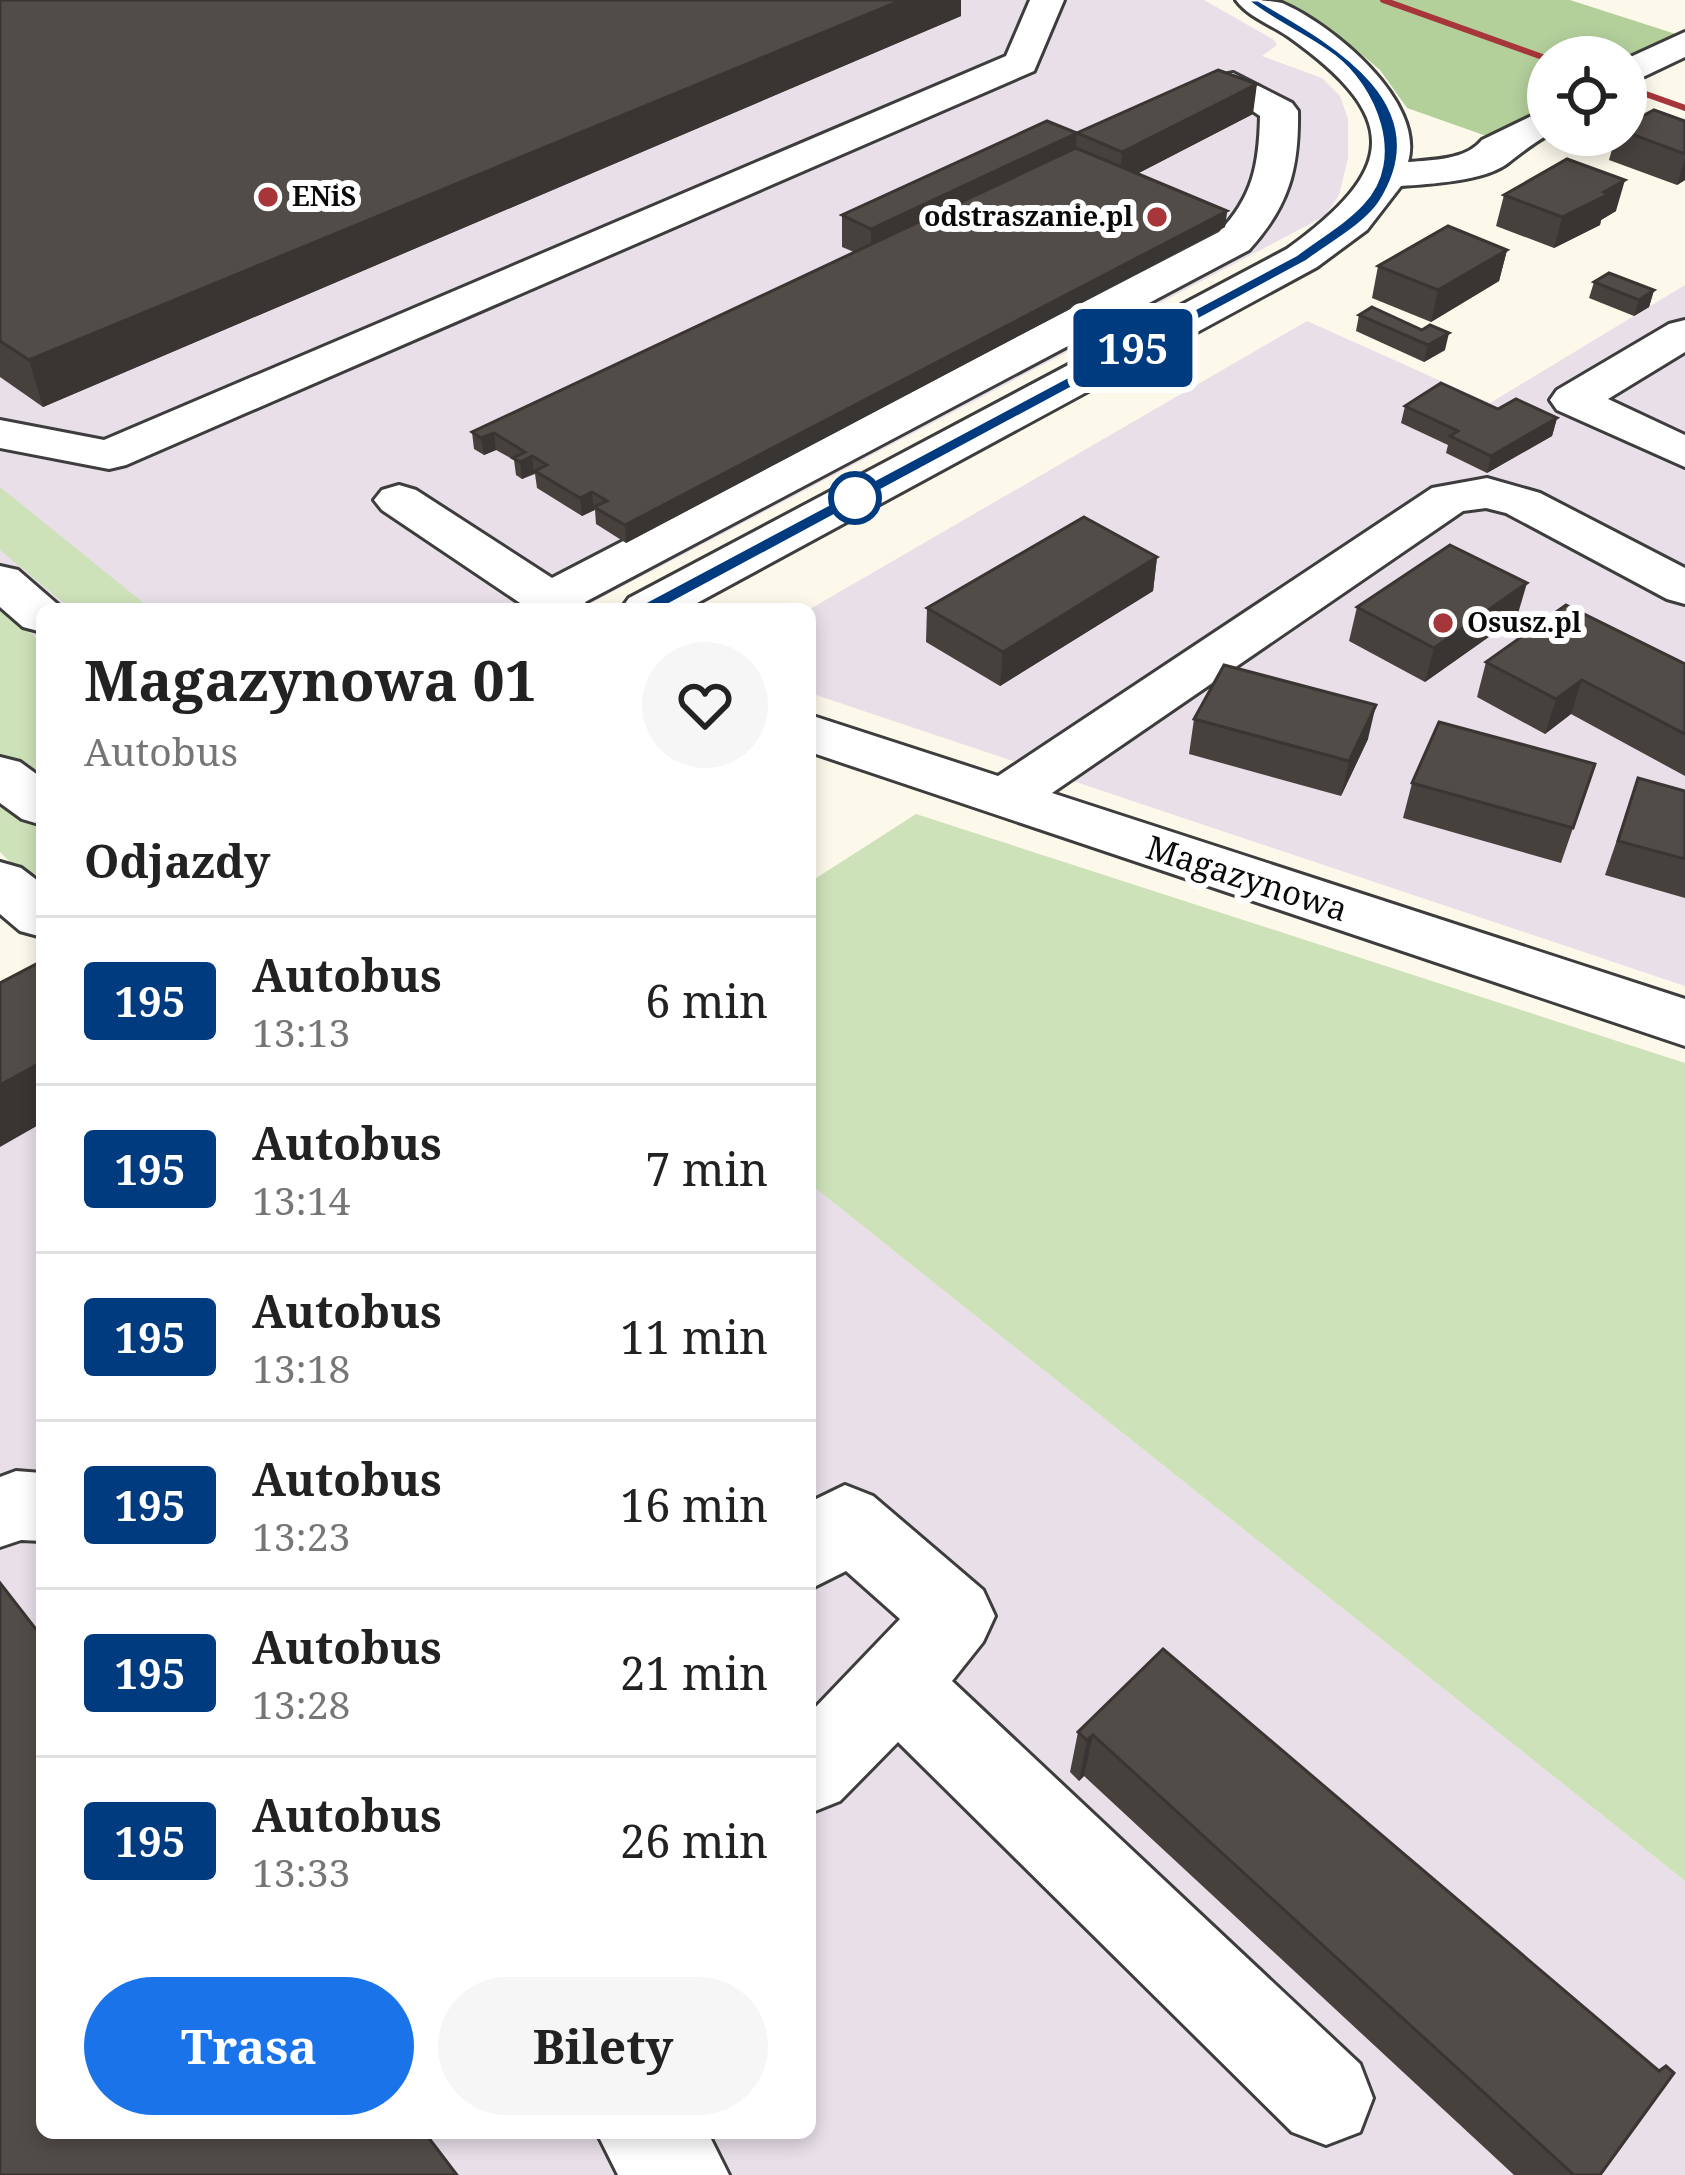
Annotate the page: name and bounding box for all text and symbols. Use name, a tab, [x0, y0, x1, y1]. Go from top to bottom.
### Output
map controls	[1527, 36, 1647, 156]
button: locate	[1527, 36, 1647, 156]
place label: ENiS	[292, 177, 356, 214]
marker: ENiS	[255, 184, 281, 210]
place label: odstraszanie.pl	[924, 197, 1133, 234]
marker: odstraszanie.pl	[1144, 204, 1170, 230]
line badge: 195	[1064, 309, 1202, 387]
text: 195	[1097, 319, 1169, 376]
unlabelled marker	[830, 473, 880, 523]
place label: Osusz.pl	[1467, 603, 1582, 640]
marker: Osusz.pl	[1430, 610, 1456, 636]
text: Magazynowa 01	[84, 640, 537, 718]
button: heart	[642, 642, 768, 768]
text: Autobus	[84, 724, 238, 777]
street label: Magazynowa	[1141, 824, 1353, 931]
text: Odjazdy	[84, 830, 270, 891]
text: Autobus	[252, 944, 442, 1005]
text: 6 min	[645, 970, 768, 1031]
text: 195	[114, 972, 186, 1029]
text: 13:13	[252, 1005, 350, 1058]
text: Autobus	[252, 1112, 442, 1173]
text: 7 min	[645, 1138, 768, 1199]
text: 195	[114, 1140, 186, 1197]
text: 13:14	[252, 1173, 350, 1226]
text: Autobus	[252, 1280, 442, 1341]
text: 11 min	[620, 1306, 768, 1367]
text: 195	[114, 1308, 186, 1365]
text: 13:18	[252, 1341, 350, 1394]
text: Autobus	[252, 1448, 442, 1509]
text: 16 min	[620, 1474, 768, 1535]
text: 195	[114, 1476, 186, 1533]
text: 13:23	[252, 1509, 350, 1562]
text: Autobus	[252, 1616, 442, 1677]
text: 21 min	[620, 1642, 768, 1703]
text: 195	[114, 1644, 186, 1701]
text: 13:28	[252, 1677, 350, 1730]
text: Autobus	[252, 1784, 442, 1845]
text: 26 min	[620, 1810, 768, 1871]
text: 195	[114, 1812, 186, 1869]
text: 13:33	[252, 1845, 350, 1898]
button: Trasa	[84, 1977, 414, 2115]
button: Bilety	[438, 1977, 768, 2115]

